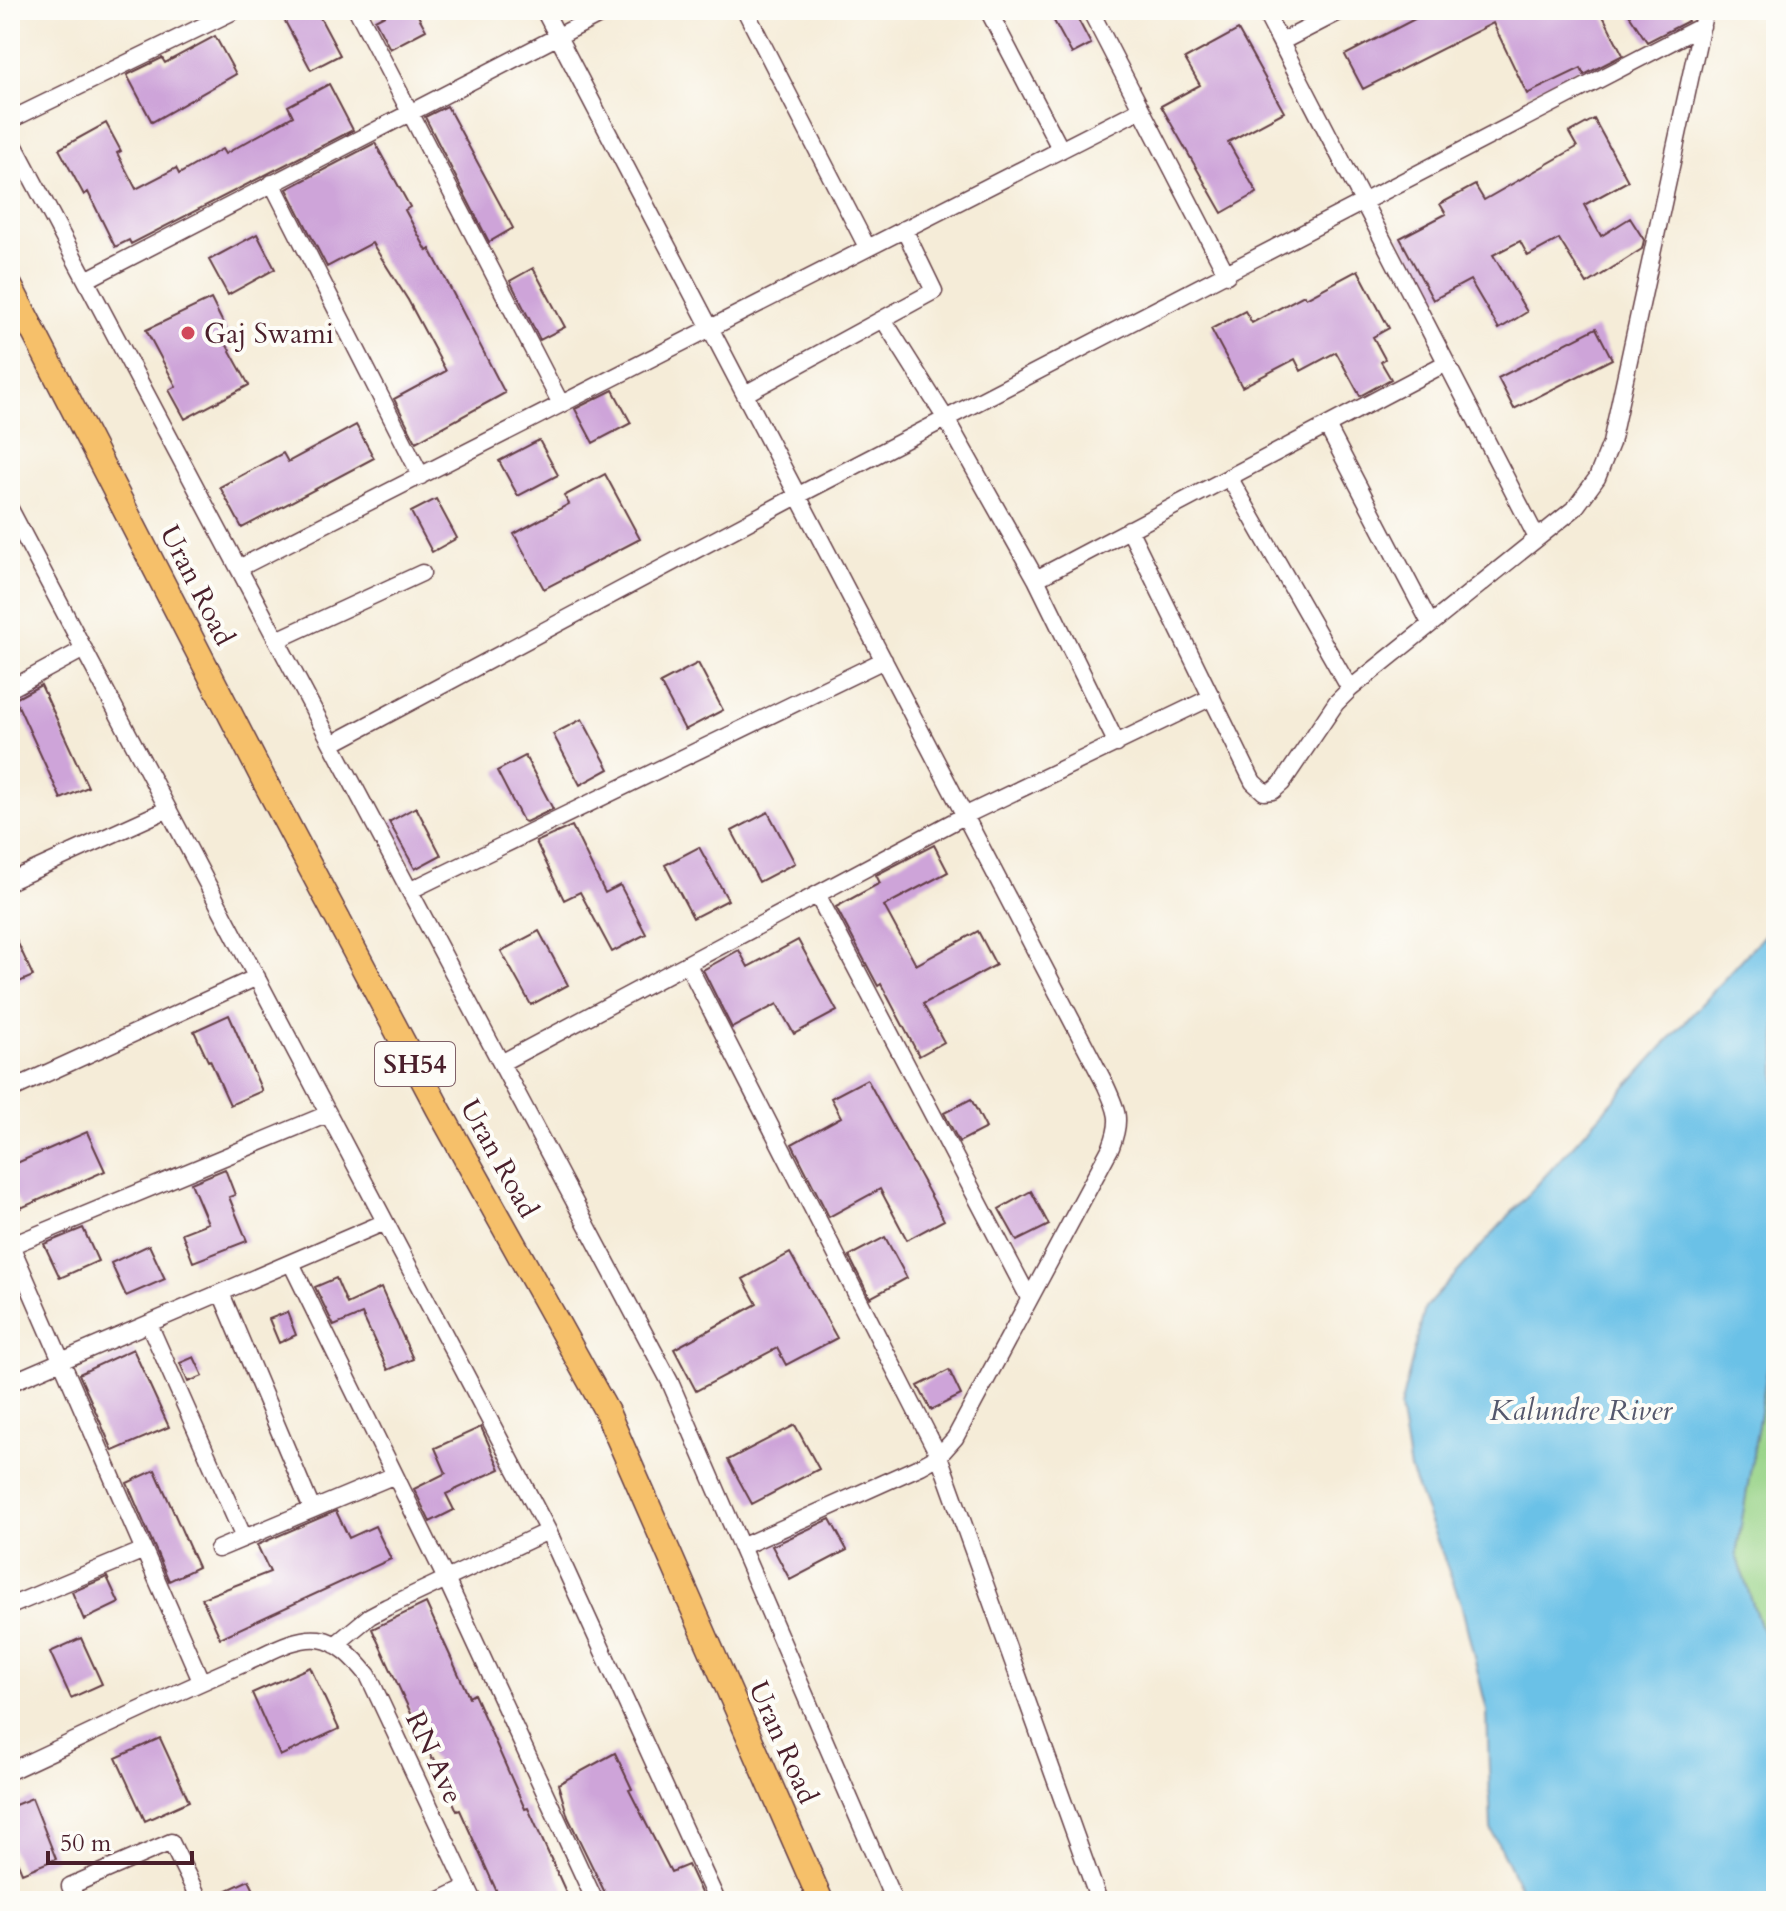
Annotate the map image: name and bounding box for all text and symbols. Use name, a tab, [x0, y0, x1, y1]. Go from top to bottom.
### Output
place label: Gaj Swami	[204, 315, 334, 353]
marker: Gaj Swami	[179, 324, 197, 342]
street label: Uran Road	[151, 519, 244, 652]
road number: SH54	[375, 1042, 455, 1086]
street label: Uran Road	[451, 1092, 547, 1225]
water label: Kalundre River	[1490, 1390, 1674, 1431]
street label: Uran Road	[739, 1675, 827, 1810]
street label: RN Ave	[396, 1705, 472, 1810]
scale bar	[48, 1815, 192, 1865]
text: 50 m	[60, 1827, 112, 1860]

